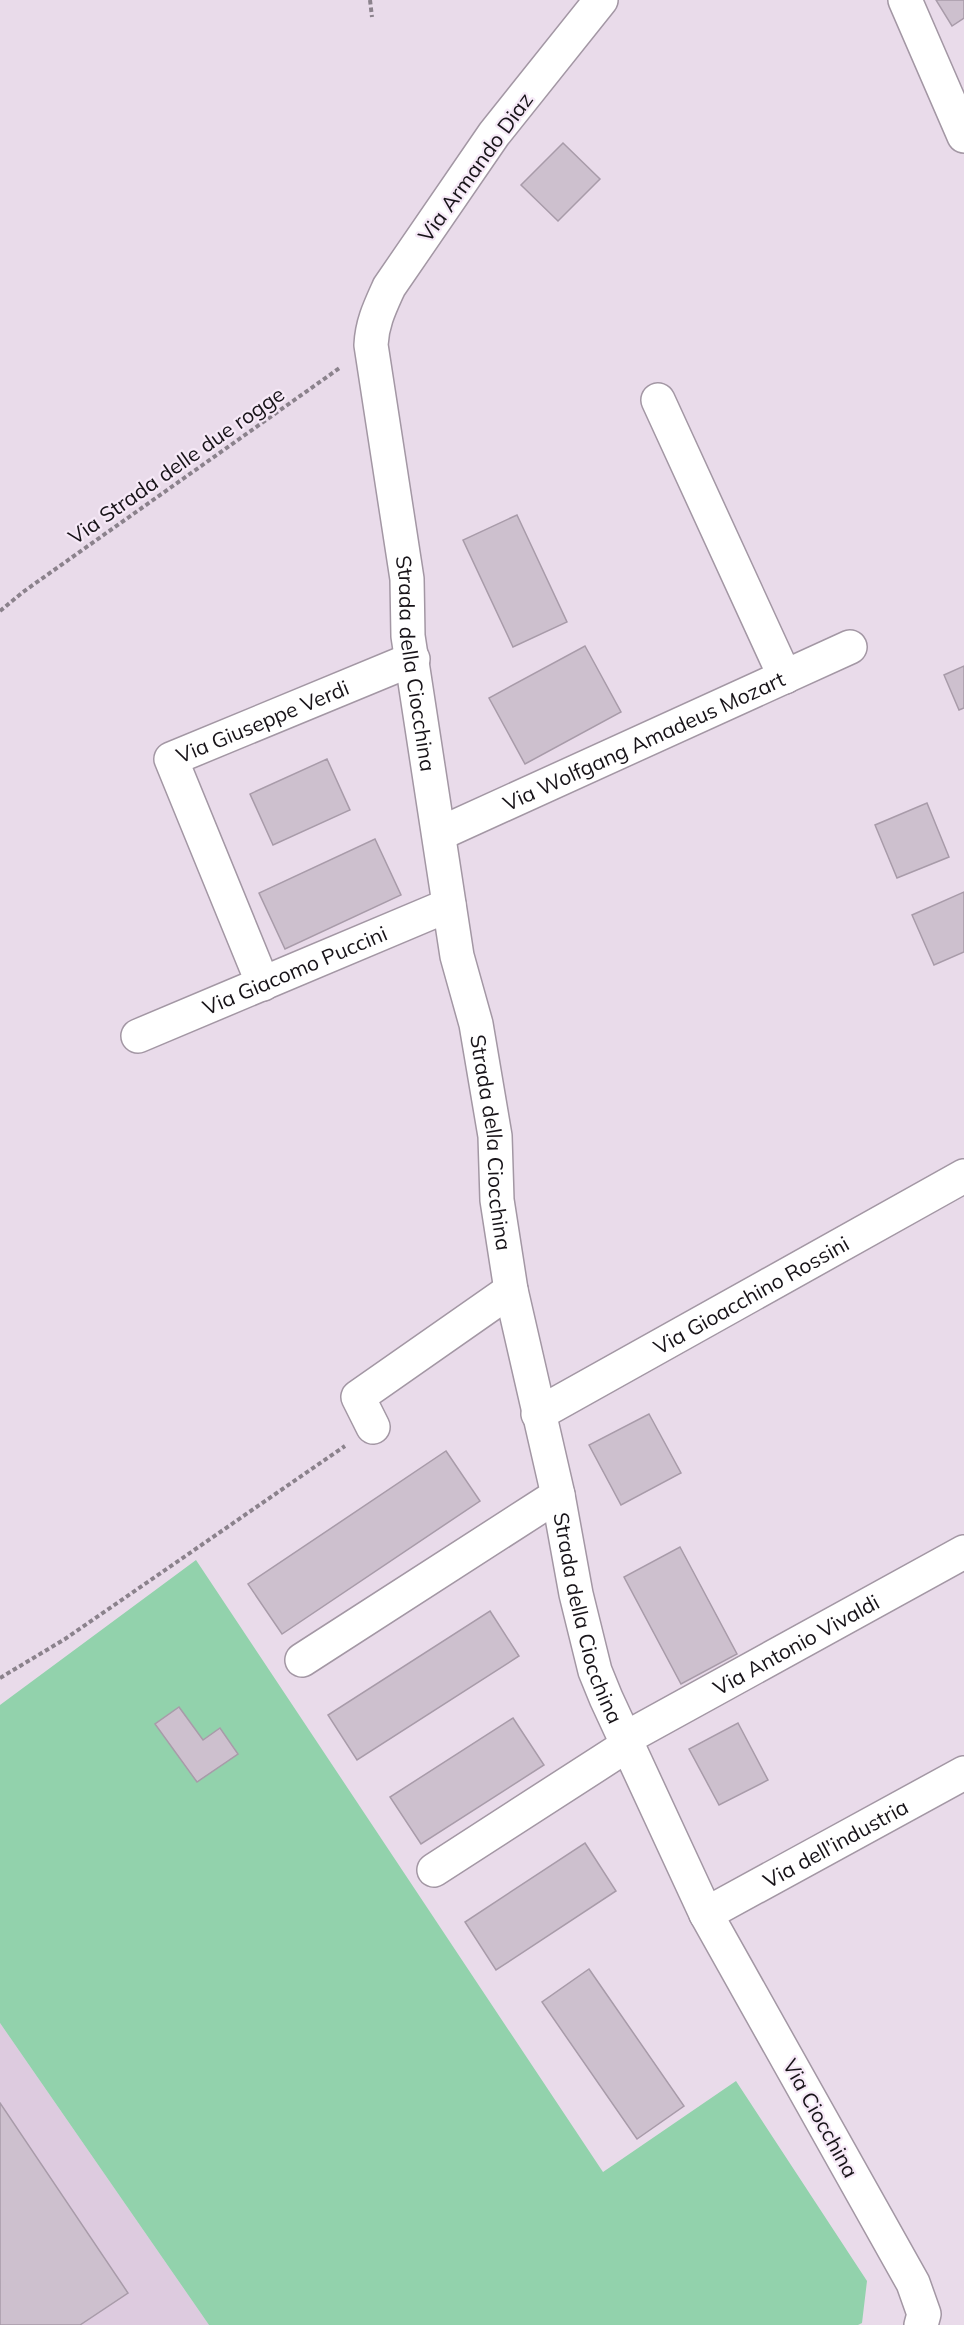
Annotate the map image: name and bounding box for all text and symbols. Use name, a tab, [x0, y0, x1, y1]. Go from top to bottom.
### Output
street label: Via Armando Diaz	[412, 87, 538, 247]
street label: Via Strada delle due rogge	[63, 380, 289, 550]
street label: Strada della Ciocchina	[391, 554, 442, 773]
street label: Via Wolfgang Amadeus Mozart	[499, 665, 789, 816]
street label: Via Giuseppe Verdi	[172, 674, 353, 768]
street label: Via Giacomo Puccini	[199, 920, 391, 1020]
street label: Strada della Ciocchina	[465, 1033, 518, 1252]
street label: Via Gioacchino Rossini	[649, 1230, 853, 1360]
street label: Strada della Ciocchina	[548, 1510, 629, 1727]
street label: Via Antonio Vivaldi	[708, 1588, 883, 1701]
street label: Via dell'industria	[758, 1793, 913, 1893]
street label: Via Ciocchina	[778, 2054, 864, 2182]

